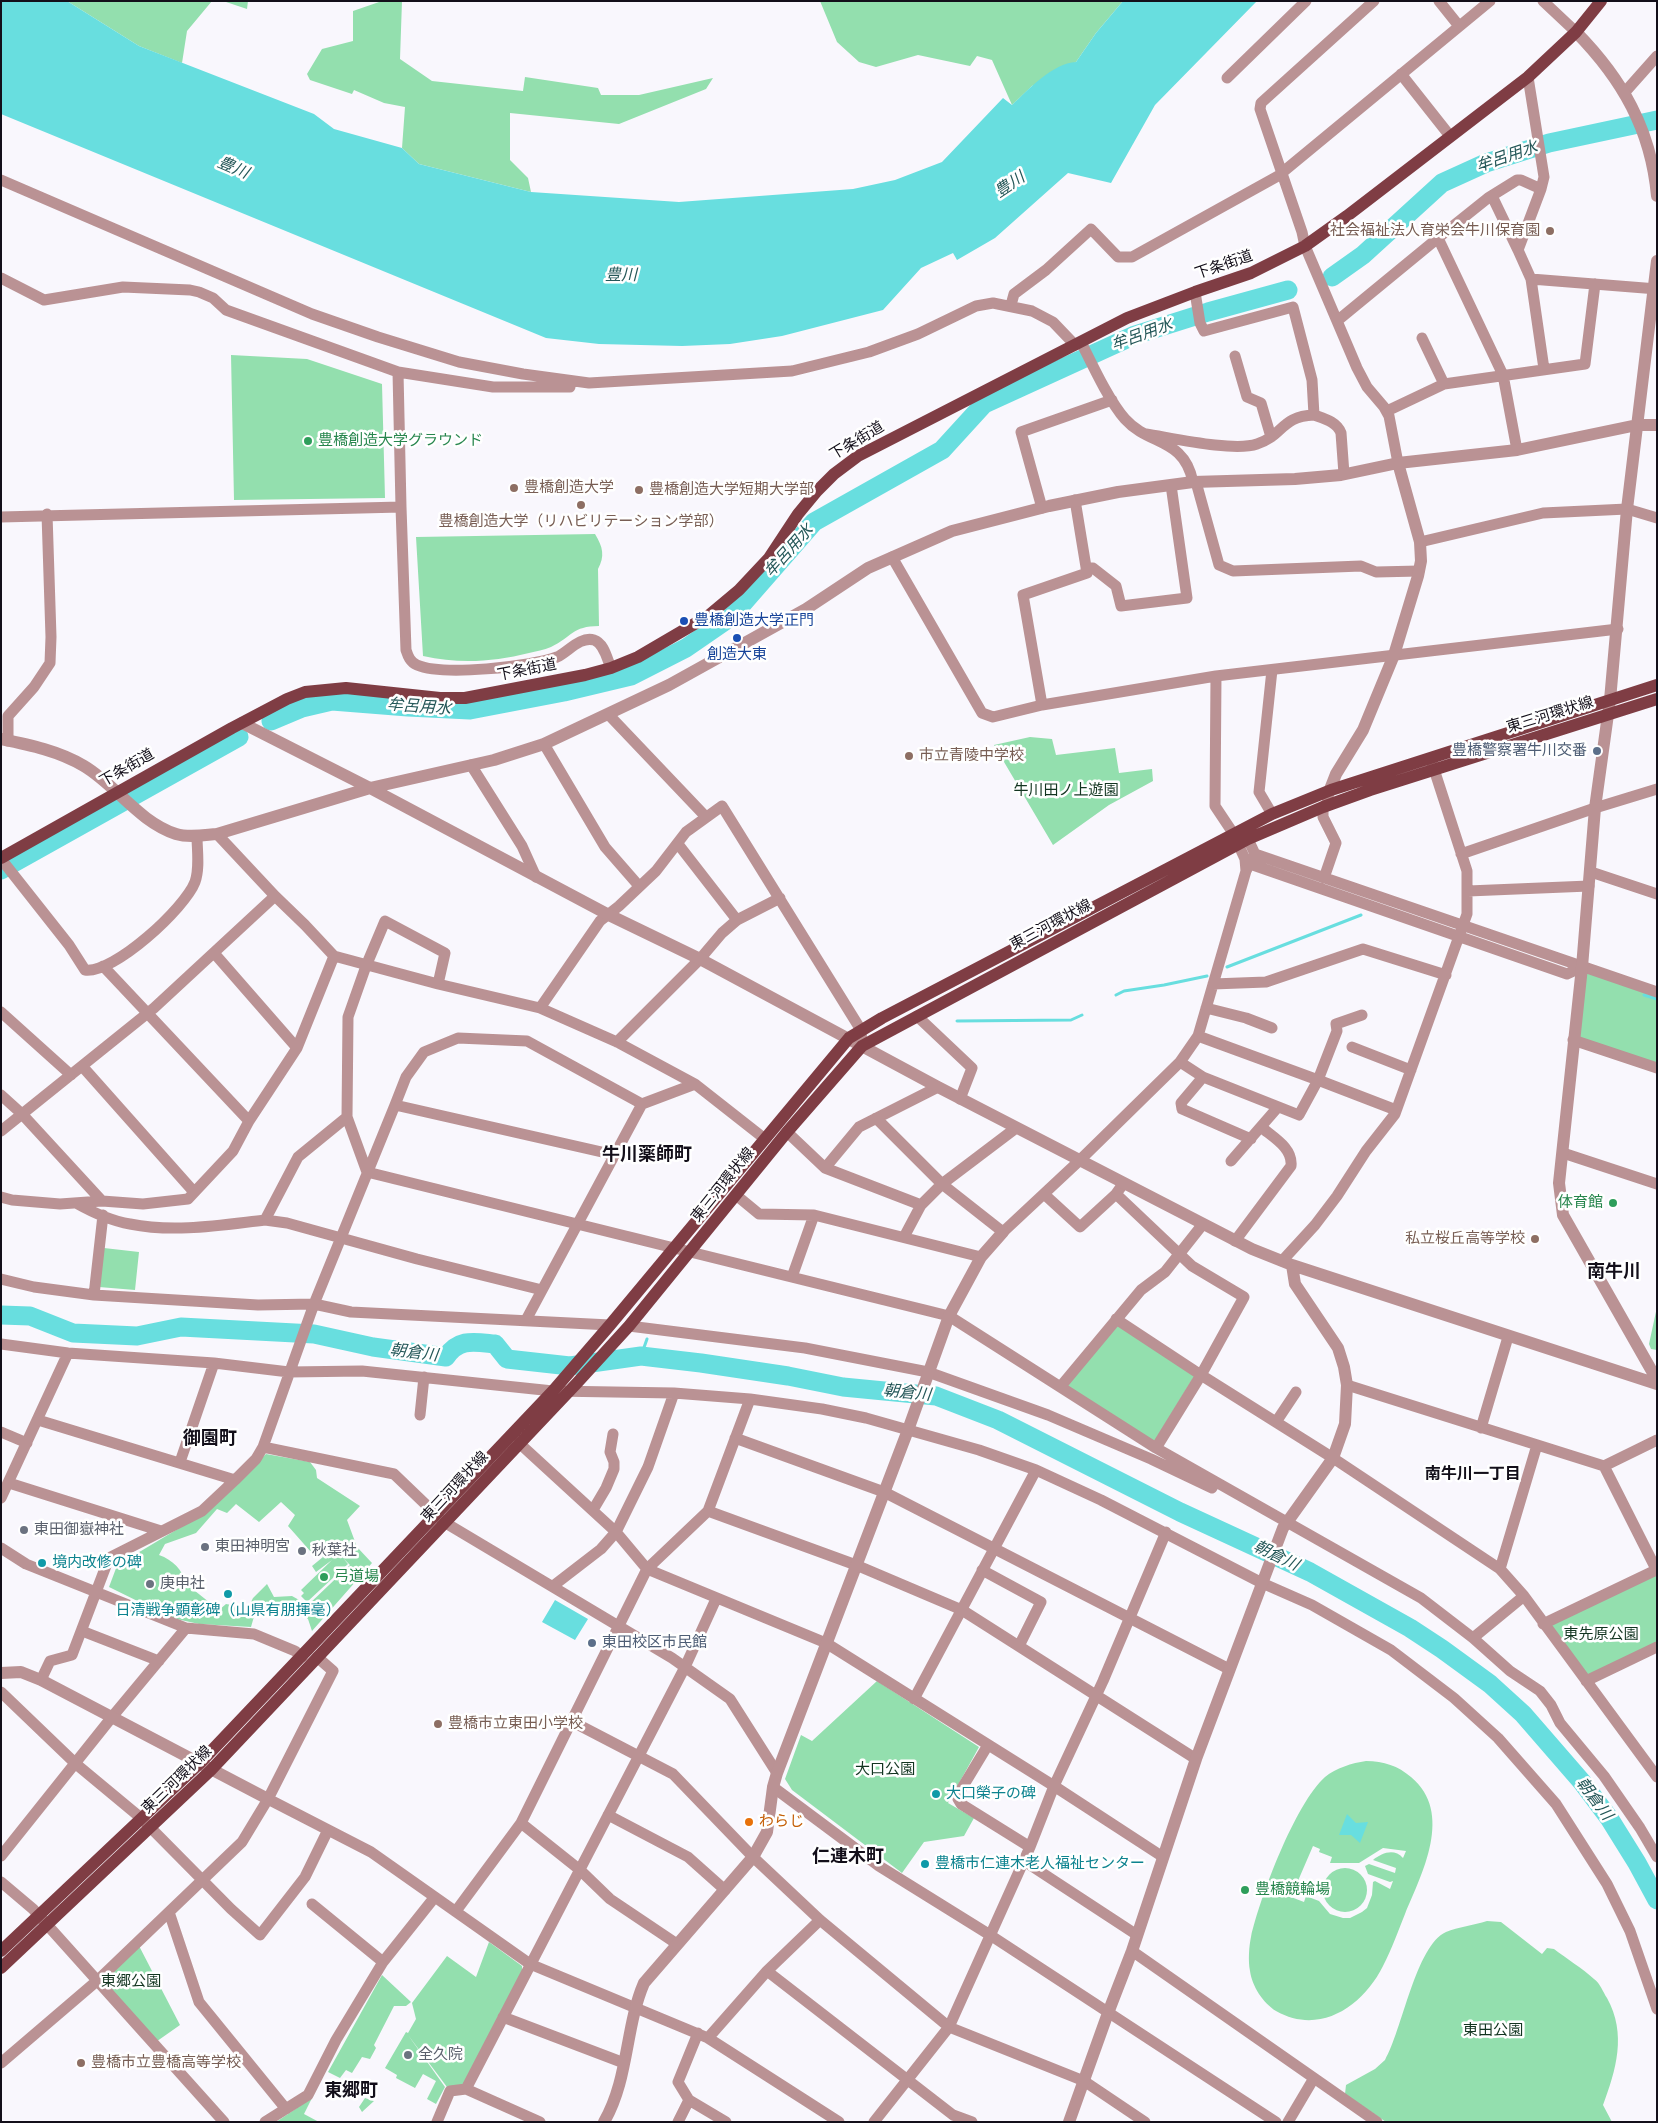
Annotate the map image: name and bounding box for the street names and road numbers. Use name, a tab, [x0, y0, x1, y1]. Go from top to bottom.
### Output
street label: 下条街道	[1193, 247, 1255, 283]
street label: 下条街道	[827, 418, 887, 464]
street label: 下条街道	[496, 655, 558, 685]
street label: 東三河環状線	[1504, 693, 1596, 737]
street label: 下条街道	[97, 745, 157, 791]
street label: 東三河環状線	[1007, 896, 1095, 954]
street label: 東三河環状線	[688, 1144, 758, 1226]
street label: 東三河環状線	[418, 1448, 492, 1526]
street label: 東三河環状線	[138, 1742, 216, 1818]

